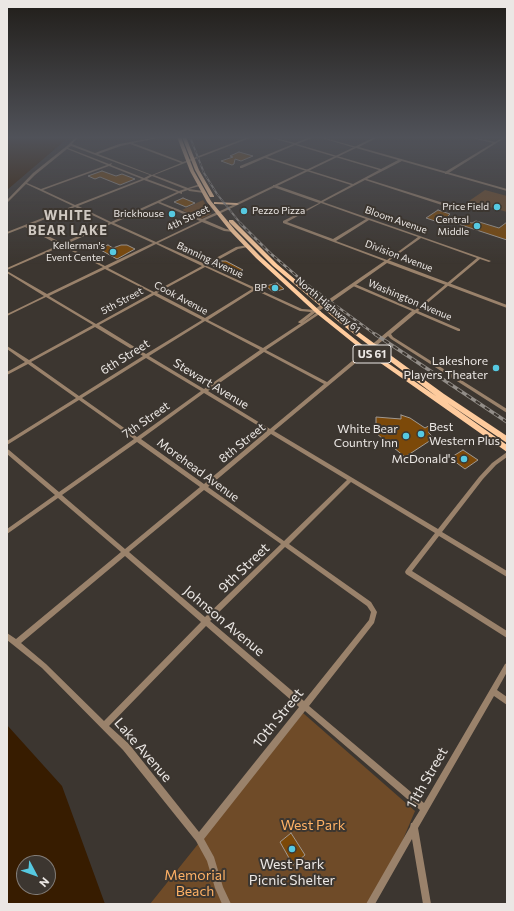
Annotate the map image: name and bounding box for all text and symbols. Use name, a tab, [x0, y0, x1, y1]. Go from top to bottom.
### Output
place label: Price Field	[442, 201, 489, 213]
marker: Price Field	[492, 202, 502, 212]
street label: 4th Street	[165, 203, 211, 233]
street label: Bloom Avenue	[363, 204, 429, 236]
place label: Pezzo Pizza	[252, 205, 305, 217]
marker: Pezzo Pizza	[239, 206, 249, 216]
district label: WHITE BEAR LAKE	[28, 208, 108, 239]
place label: Brickhouse	[114, 208, 164, 220]
marker: Brickhouse	[167, 209, 177, 219]
place label: Central Middle	[435, 214, 469, 238]
marker: Central Middle	[472, 221, 482, 231]
street label: Division Avenue	[363, 238, 435, 274]
street label: Banning Avenue	[175, 239, 245, 281]
place label: Kellerman's Event Center	[46, 240, 105, 264]
marker: Kellerman's Event Center	[108, 247, 118, 257]
street label: North Highway 61	[293, 274, 363, 336]
street label: Washington Avenue	[366, 277, 454, 323]
street label: Cook Avenue	[152, 279, 210, 317]
place label: BP	[254, 282, 267, 294]
marker: BP	[270, 283, 280, 293]
street label: 5th Street	[99, 285, 145, 317]
street label: 6th Street	[98, 336, 152, 378]
road number: US 61	[353, 345, 391, 363]
place label: Lakeshore Players Theater	[403, 354, 488, 382]
street label: Stewart Avenue	[171, 356, 251, 412]
marker: Lakeshore Players Theater	[491, 363, 501, 373]
street label: 7th Street	[120, 399, 172, 441]
street label: 8th Street	[216, 420, 268, 466]
place label: Best Western Plus	[429, 420, 500, 448]
place label: White Bear Country Inn	[334, 422, 398, 450]
marker: Best Western Plus	[416, 429, 426, 439]
marker: White Bear Country Inn	[401, 431, 411, 441]
street label: Morehead Avenue	[154, 435, 242, 505]
place label: McDonald's	[392, 452, 456, 466]
marker: McDonald's	[459, 454, 469, 464]
street label: 9th Street	[215, 540, 273, 596]
street label: Johnson Avenue	[180, 582, 268, 660]
street label: 10th Street	[249, 685, 307, 751]
street label: Lake Avenue	[111, 715, 175, 785]
street label: 11th Street	[403, 744, 451, 812]
park label: West Park	[281, 817, 345, 833]
marker: West Park Picnic Shelter	[287, 844, 297, 854]
north arrow	[16, 855, 56, 895]
place label: West Park Picnic Shelter	[249, 856, 335, 888]
park label: Memorial Beach	[164, 867, 226, 900]
text: N	[37, 875, 52, 890]

